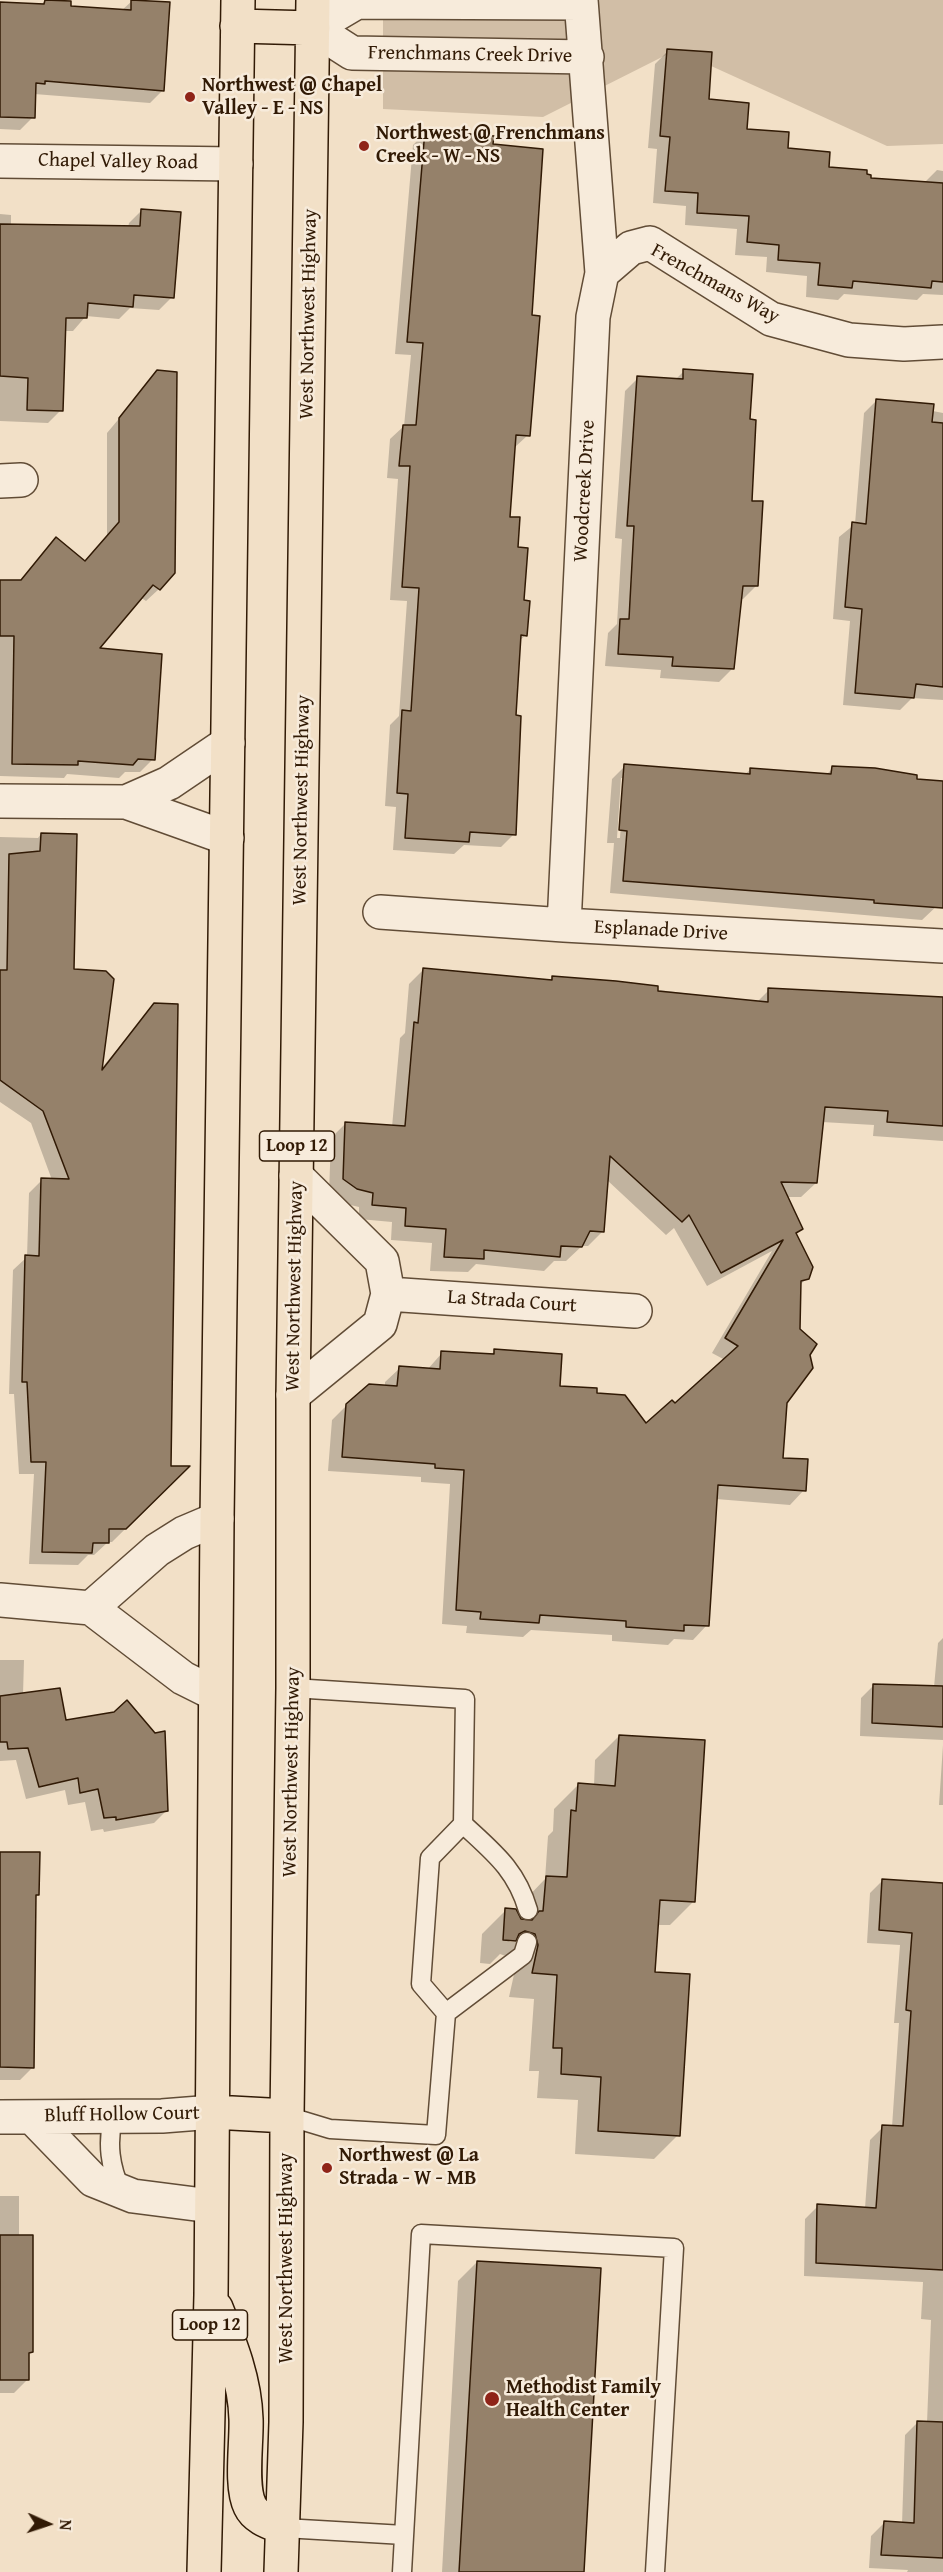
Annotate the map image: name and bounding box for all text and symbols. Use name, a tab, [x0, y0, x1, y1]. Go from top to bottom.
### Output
street label: Frenchmans Creek Drive	[368, 41, 572, 69]
place label: Northwest @ Chapel Valley - E - NS	[202, 74, 382, 121]
marker: Northwest @ Chapel Valley - E - NS	[183, 90, 197, 104]
place label: Northwest @ Frenchmans Creek - W - NS	[376, 122, 605, 169]
marker: Northwest @ Frenchmans Creek - W - NS	[357, 139, 371, 153]
street label: Chapel Valley Road	[38, 149, 198, 175]
street label: West Northwest Highway	[295, 208, 323, 420]
street label: Frenchmans Way	[647, 239, 783, 329]
street label: Woodcreek Drive	[569, 419, 601, 563]
street label: West Northwest Highway	[288, 694, 316, 906]
street label: Esplanade Drive	[593, 916, 729, 946]
road number: Loop 12	[260, 1131, 334, 1161]
street label: West Northwest Highway	[281, 1180, 309, 1392]
street label: La Strada Court	[446, 1286, 578, 1318]
street label: West Northwest Highway	[278, 1666, 306, 1878]
street label: Bluff Hollow Court	[44, 2102, 200, 2128]
place label: Northwest @ La Strada - W - MB	[339, 2144, 479, 2191]
street label: West Northwest Highway	[275, 2153, 299, 2363]
marker: Northwest @ La Strada - W - MB	[320, 2161, 334, 2175]
road number: Loop 12	[172, 2310, 248, 2340]
place label: Methodist Family Health Center	[506, 2376, 661, 2423]
marker: Methodist Family Health Center	[483, 2390, 501, 2408]
north arrow	[18, 2494, 78, 2554]
text: N	[54, 2519, 78, 2531]

